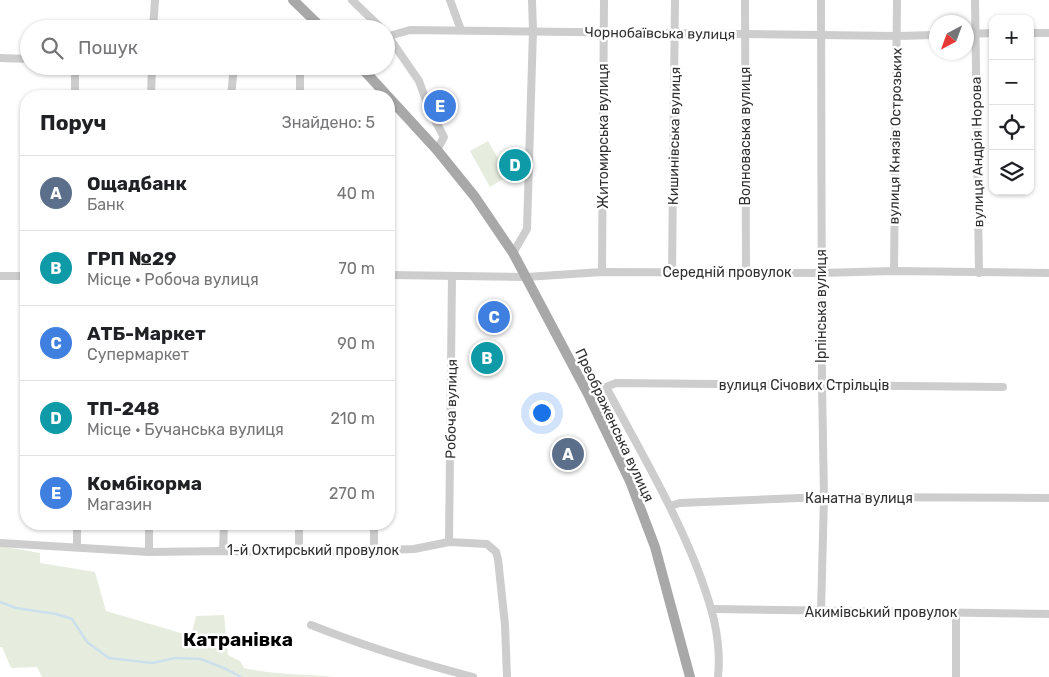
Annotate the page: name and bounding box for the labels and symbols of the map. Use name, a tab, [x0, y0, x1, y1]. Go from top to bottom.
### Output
north arrow	[929, 15, 974, 60]
street label: Чорнобаївська вулиця	[585, 24, 735, 43]
street label: вулиця Князів Острозьких	[885, 47, 906, 225]
street label: Житомирська вулиця	[595, 63, 612, 209]
street label: Кишинівська вулиця	[665, 67, 684, 205]
street label: Волноваська вулиця	[737, 67, 754, 205]
street label: вулиця Андрія Норова	[968, 77, 987, 227]
pin: E	[424, 87, 456, 125]
pin: D	[499, 146, 531, 184]
street label: Ірпінська вулиця	[813, 249, 830, 363]
street label: Середній провулок	[662, 264, 792, 281]
pin: C	[478, 298, 510, 336]
pin: B	[471, 339, 503, 377]
street label: Преображенська вулиця	[571, 346, 658, 505]
street label: Робоча вулиця	[442, 359, 461, 459]
street label: вулиця Січових Стрільців	[719, 377, 889, 394]
your location	[529, 400, 555, 426]
pin: A	[552, 435, 584, 473]
street label: Канатна вулиця	[805, 490, 913, 507]
street label: 1-й Охтирський провулок	[227, 542, 399, 559]
street label: Акимівський провулок	[805, 604, 958, 621]
district label: Катранівка	[183, 628, 293, 651]

